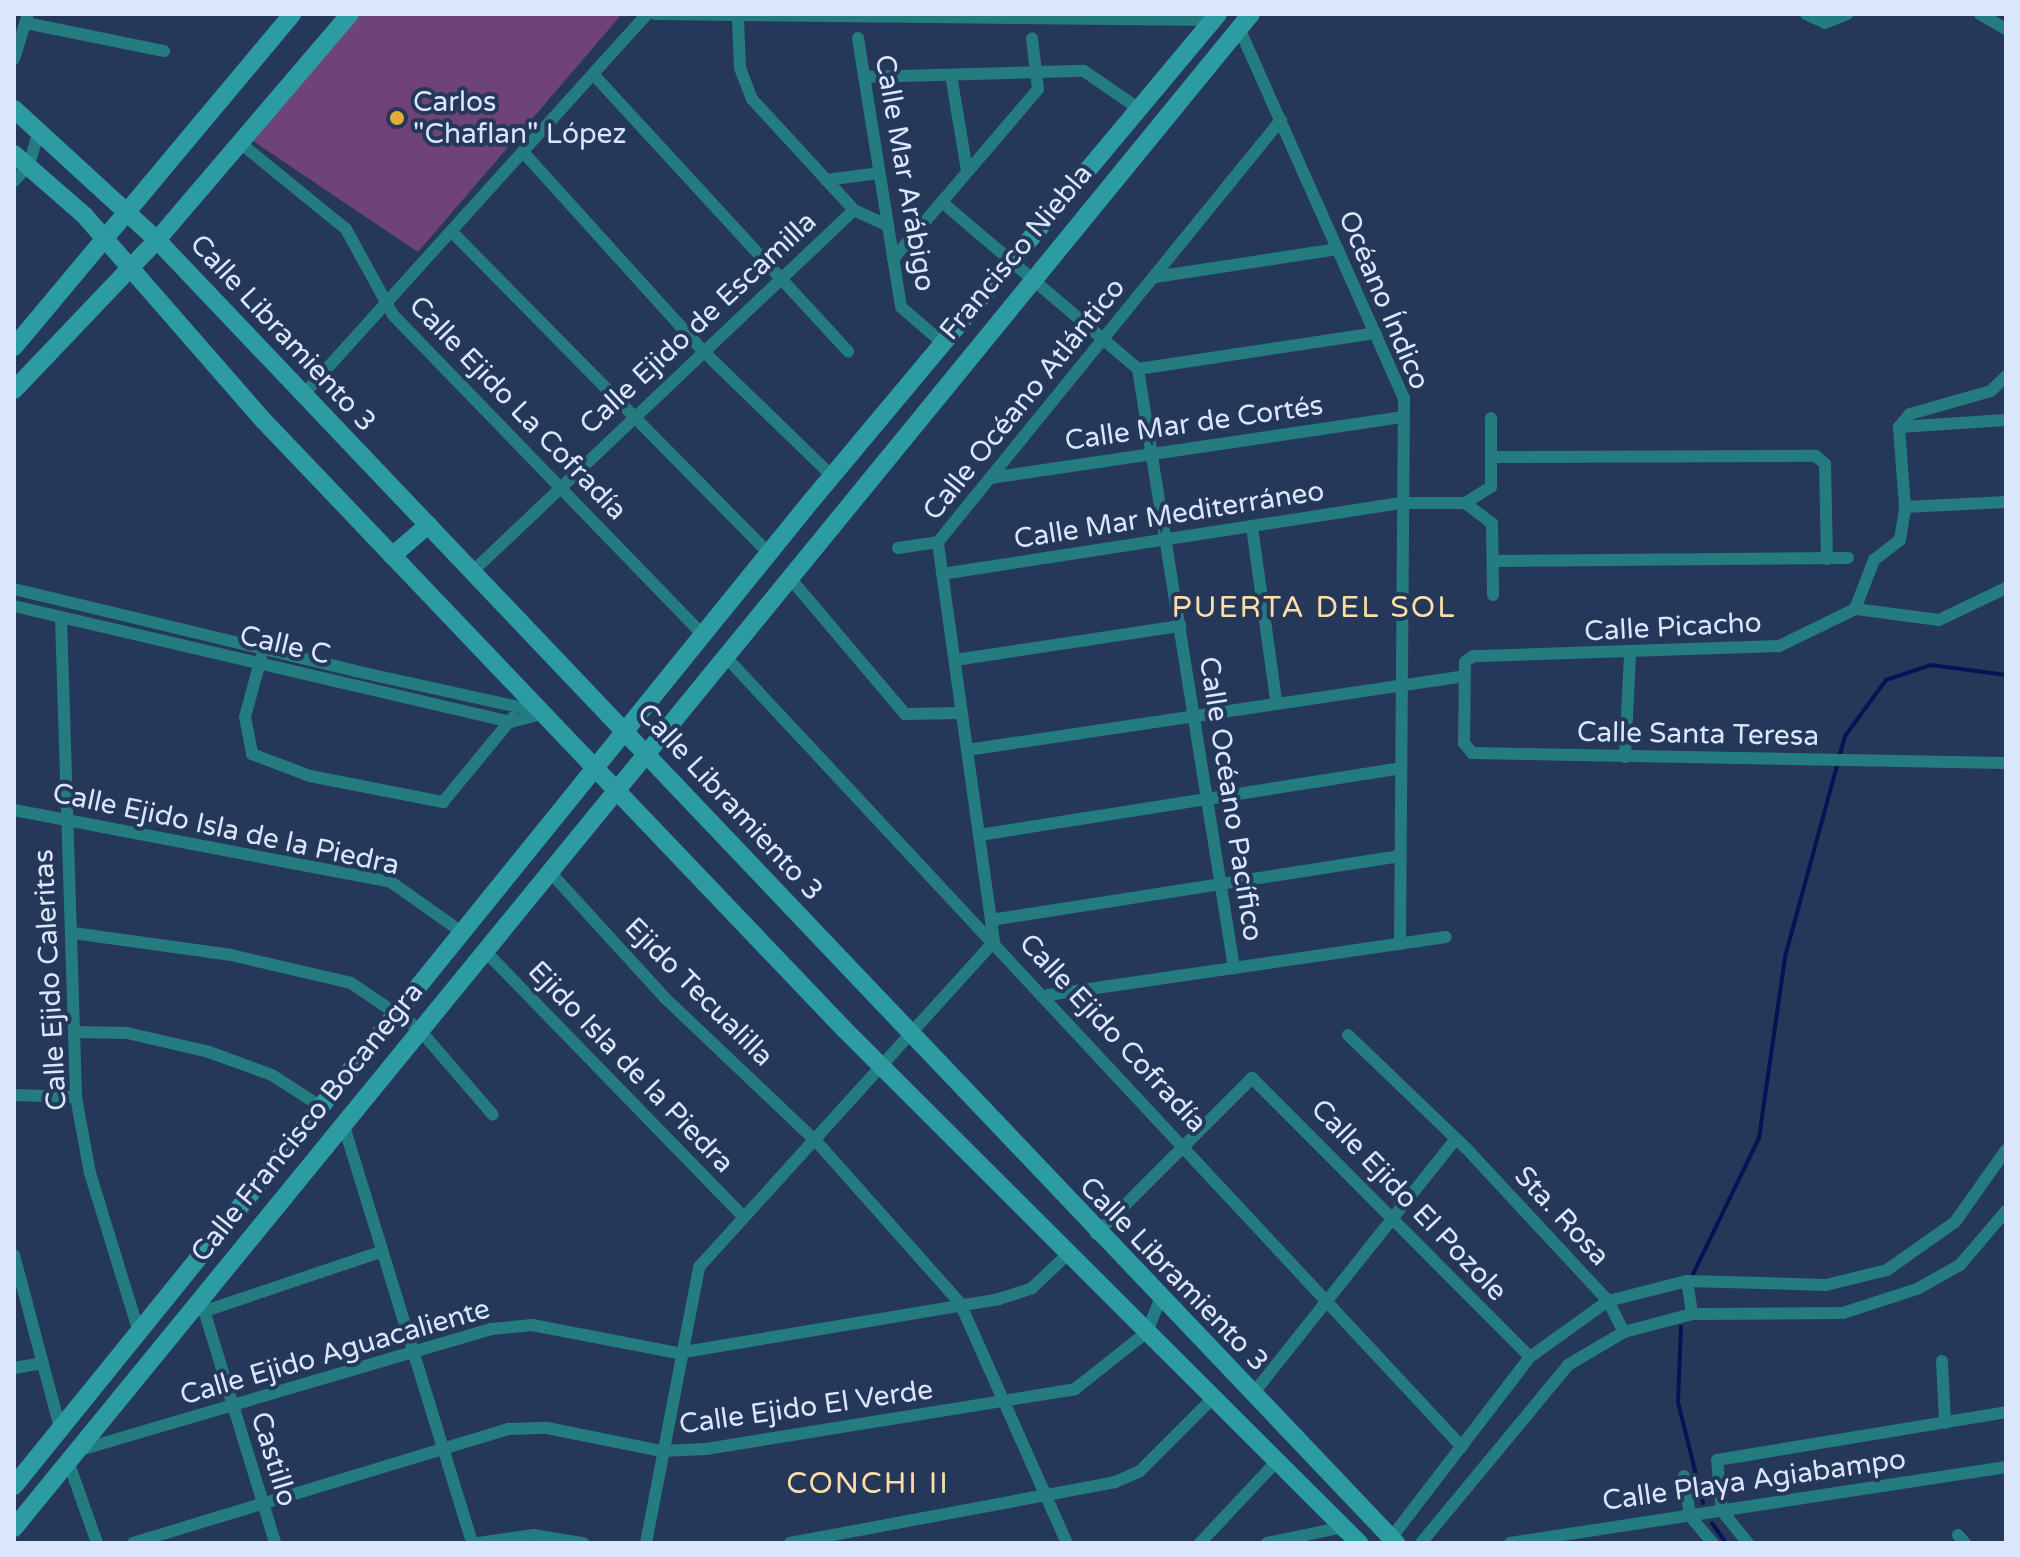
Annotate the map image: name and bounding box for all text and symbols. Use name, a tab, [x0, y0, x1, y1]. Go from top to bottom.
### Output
street label: Calle Mar Arábigo	[868, 52, 942, 294]
place label: Carlos "Chaflan" López	[413, 85, 626, 151]
marker: Carlos "Chaflan" López	[388, 109, 406, 127]
street label: Francisco Niebla	[933, 157, 1099, 347]
street label: Calle Ejido de Escamilla	[573, 205, 823, 441]
street label: Océano Índico	[1331, 205, 1437, 395]
street label: Calle Libramiento 3	[183, 228, 383, 438]
street label: Calle Océano Atlántico	[916, 271, 1132, 527]
street label: Calle Ejido La Cofradía	[402, 289, 634, 527]
street label: Calle Mar de Cortés	[1063, 388, 1325, 458]
street label: Calle Mar Mediterráneo	[1011, 474, 1327, 556]
district label: PUERTA DEL SOL	[1172, 590, 1456, 626]
street label: Calle Picacho	[1583, 606, 1763, 648]
street label: Calle C	[237, 618, 333, 672]
street label: Calle Océano Pacífico	[1192, 654, 1270, 944]
street label: Calle Libramiento 3	[630, 697, 830, 907]
street label: Calle Santa Teresa	[1577, 715, 1819, 753]
street label: Calle Ejido Isla de la Piedra	[50, 776, 402, 882]
street label: Calle Ejido Caleritas	[26, 848, 74, 1112]
street label: Ejido Tecualilla	[618, 911, 780, 1073]
street label: Calle Ejido Cofradía	[1012, 927, 1214, 1139]
street label: Ejido Isla de la Piedra	[521, 954, 741, 1180]
street label: Calle Francisco Bocanegra	[184, 975, 430, 1269]
street label: Calle Ejido El Pozole	[1304, 1092, 1514, 1308]
street label: Sta. Rosa	[1508, 1159, 1616, 1273]
street label: Calle Libramiento 3	[1073, 1170, 1275, 1378]
street label: Calle Ejido Aguacaliente	[176, 1292, 494, 1412]
street label: Calle Ejido El Verde	[677, 1373, 935, 1441]
street label: Castillo	[244, 1408, 304, 1510]
street label: Calle Playa Agiabampo	[1600, 1442, 1908, 1518]
district label: CONCHI II	[786, 1466, 950, 1502]

